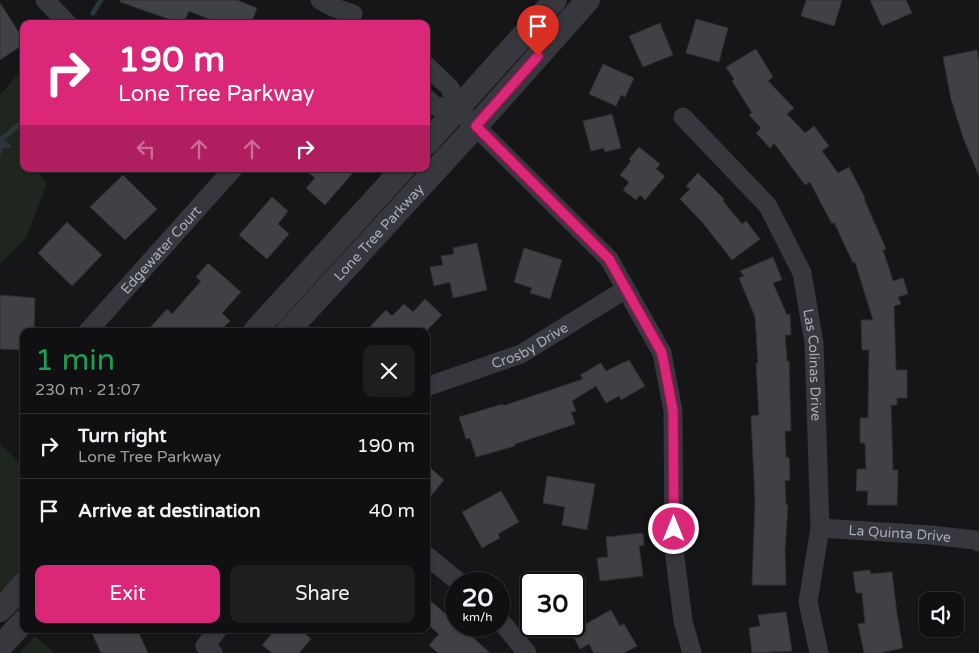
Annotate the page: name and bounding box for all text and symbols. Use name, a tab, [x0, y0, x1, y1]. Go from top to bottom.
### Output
pin	[517, 5, 559, 56]
icon: arrive	[524, 12, 552, 40]
text: 190 m	[118, 39, 225, 81]
icon: right	[35, 40, 100, 105]
text: Lone Tree Parkway	[118, 81, 315, 107]
icon: left	[132, 135, 160, 163]
icon: ahead	[185, 135, 213, 163]
icon: ahead	[238, 135, 266, 163]
icon: right	[291, 135, 319, 163]
street label: Lone Tree Parkway	[330, 180, 427, 284]
street label: Edgewater Court	[117, 202, 205, 297]
street label: Las Colinas Drive	[800, 308, 825, 421]
street label: Crosby Drive	[489, 318, 571, 372]
text: 1 min	[35, 342, 115, 379]
button: close	[363, 345, 415, 397]
text: 230 m · 21:07	[35, 380, 141, 400]
text: Turn right	[78, 425, 166, 447]
icon: right	[35, 432, 63, 460]
text: 190 m	[357, 435, 415, 457]
text: Lone Tree Parkway	[78, 447, 221, 467]
icon: arrive	[35, 497, 63, 525]
text: Arrive at destination	[78, 500, 261, 522]
text: 40 m	[369, 500, 415, 522]
position arrow	[647, 502, 699, 554]
street label: La Quinta Drive	[848, 521, 952, 546]
button: Exit	[35, 565, 220, 623]
button: Share	[230, 565, 415, 623]
speed limit sign: 30	[520, 572, 585, 637]
text: 20	[462, 583, 493, 613]
map controls	[919, 592, 964, 637]
button: sound	[919, 592, 964, 637]
text: km/h	[462, 610, 493, 624]

